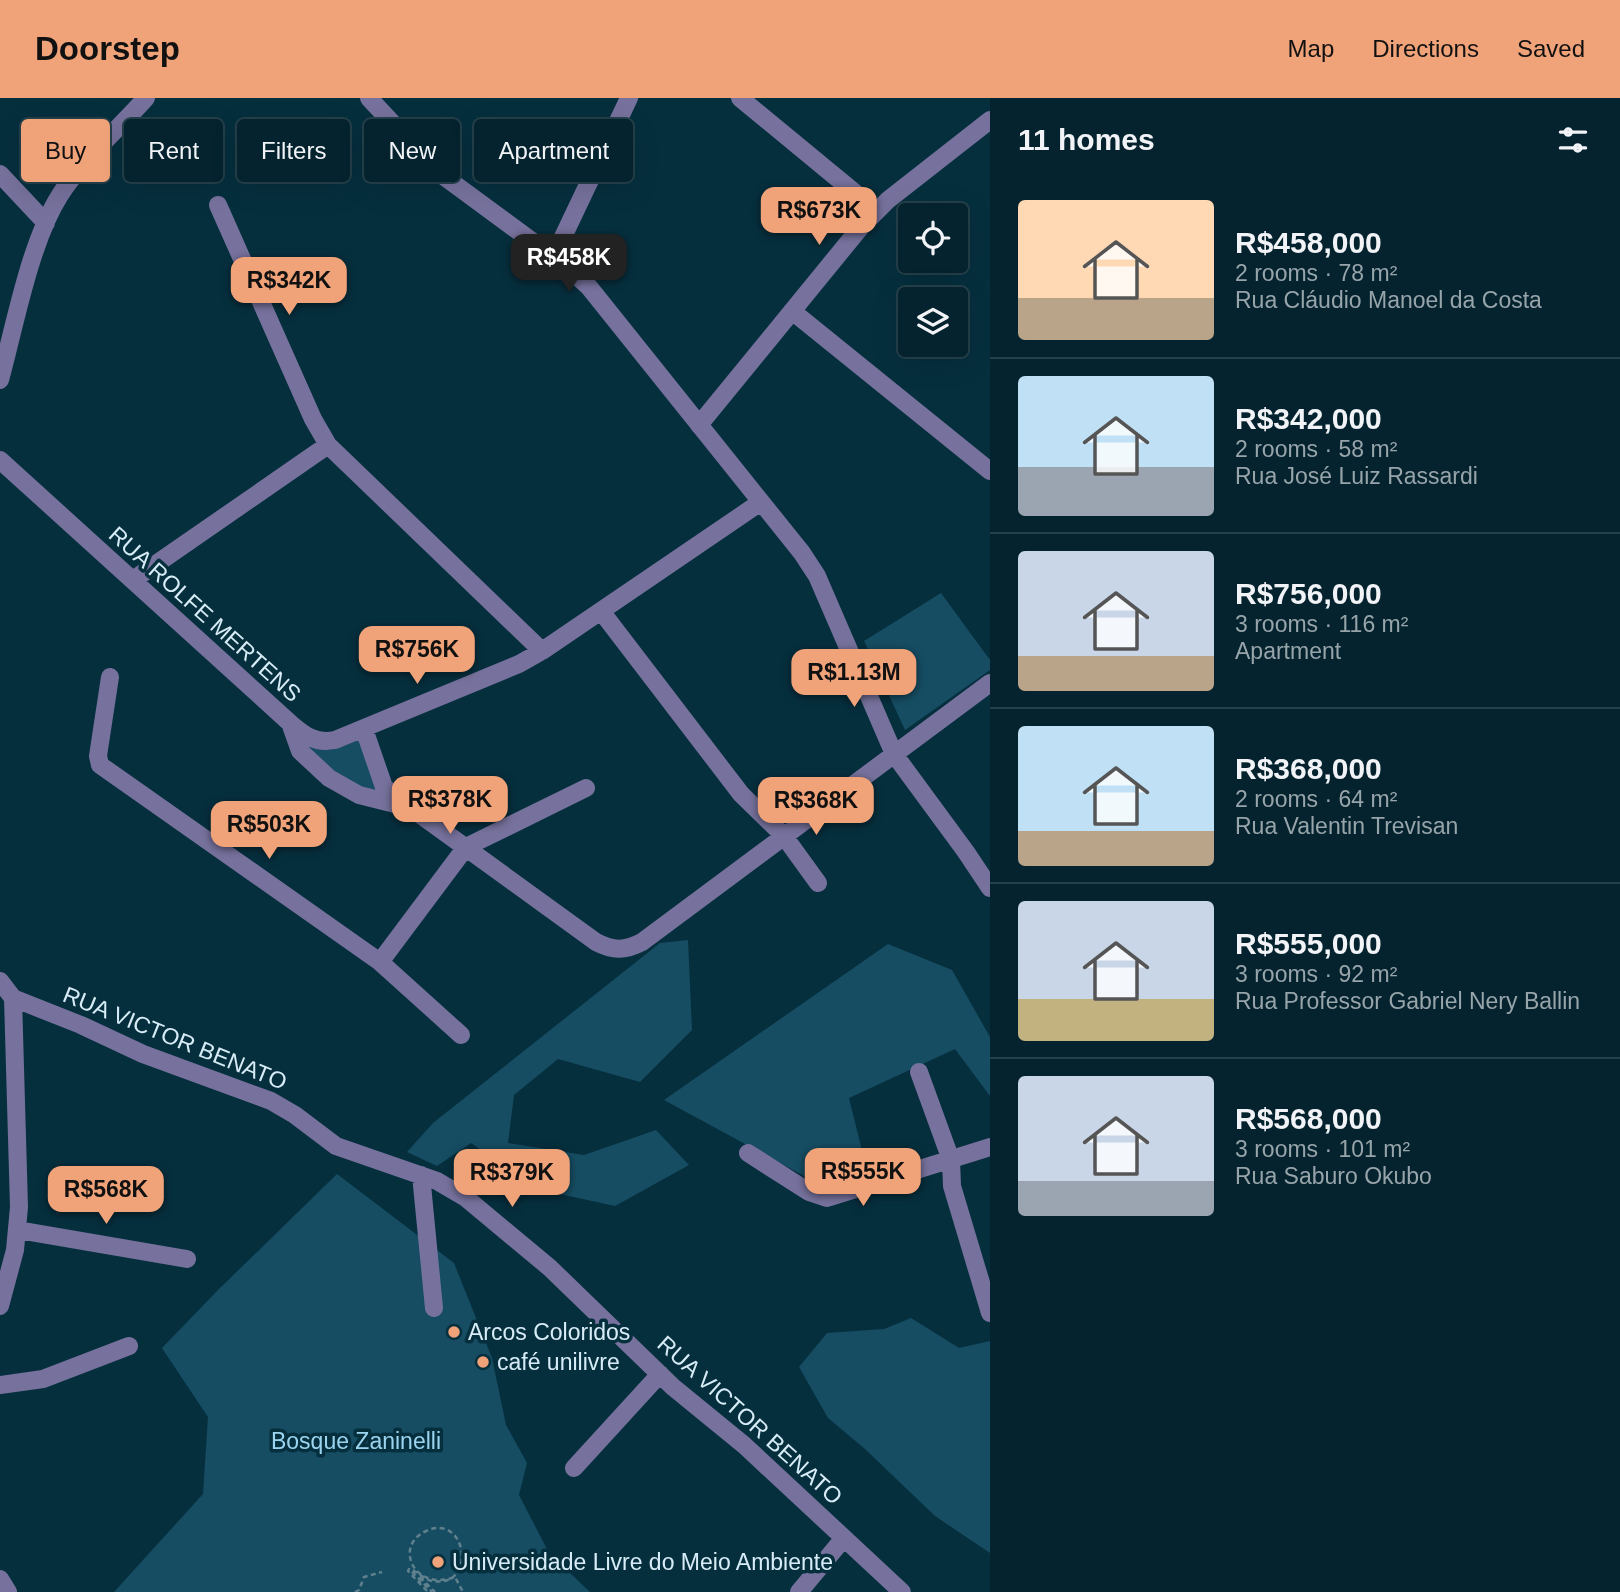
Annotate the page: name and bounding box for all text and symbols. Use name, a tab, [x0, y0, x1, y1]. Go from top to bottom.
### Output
text: Doorstep	[35, 30, 180, 67]
text: Map	[1288, 35, 1334, 62]
text: Directions	[1372, 35, 1479, 62]
text: Saved	[1517, 35, 1585, 62]
chip: Buy	[21, 119, 110, 182]
chip: Rent	[124, 119, 223, 182]
chip: Filters	[237, 119, 350, 182]
chip: New	[364, 119, 460, 182]
chip: Apartment	[474, 119, 633, 182]
icon: filters	[1554, 121, 1592, 159]
text: 11 homes	[1018, 123, 1155, 156]
pin: R$673K	[762, 188, 876, 247]
text: R$673K	[777, 197, 861, 223]
map controls	[898, 203, 968, 357]
button: locate	[898, 203, 968, 273]
text: R$458,000	[1235, 226, 1382, 259]
icon: home	[1074, 228, 1158, 312]
pin: R$458K	[512, 234, 626, 294]
text: R$458K	[527, 244, 611, 270]
pin: R$342K	[232, 258, 346, 317]
text: 2 rooms · 78 m²	[1235, 260, 1397, 286]
text: R$342K	[247, 267, 331, 293]
button: layers	[898, 287, 968, 357]
text: Rua Cláudio Manoel da Costa	[1235, 287, 1542, 313]
text: R$342,000	[1235, 402, 1382, 435]
icon: home	[1074, 404, 1158, 488]
text: 2 rooms · 58 m²	[1235, 436, 1397, 462]
text: Rua José Luiz Rassardi	[1235, 463, 1478, 489]
street label: RUA ROLFE MERTENS	[104, 521, 306, 707]
text: R$756,000	[1235, 577, 1382, 610]
icon: home	[1074, 579, 1158, 663]
text: 3 rooms · 116 m²	[1235, 611, 1408, 637]
pin: R$756K	[360, 626, 474, 686]
text: R$756K	[375, 636, 459, 662]
text: Apartment	[1235, 638, 1341, 664]
pin: R$1.13M	[789, 650, 919, 709]
text: R$1.13M	[807, 659, 901, 685]
text: R$368,000	[1235, 752, 1382, 785]
icon: home	[1074, 754, 1158, 838]
pin: R$378K	[393, 776, 507, 836]
pin: R$368K	[759, 778, 873, 837]
text: R$378K	[408, 786, 492, 812]
text: 2 rooms · 64 m²	[1235, 786, 1397, 812]
text: R$368K	[774, 787, 858, 813]
pin: R$503K	[212, 802, 326, 861]
text: R$503K	[227, 811, 311, 837]
text: Rua Valentin Trevisan	[1235, 813, 1458, 839]
text: R$555,000	[1235, 927, 1382, 960]
icon: home	[1074, 929, 1158, 1013]
text: 3 rooms · 92 m²	[1235, 961, 1397, 987]
street label: RUA VICTOR BENATO	[59, 981, 291, 1095]
text: Rua Professor Gabriel Nery Ballin	[1235, 988, 1580, 1014]
text: R$568,000	[1235, 1102, 1382, 1135]
icon: home	[1074, 1104, 1158, 1188]
text: 3 rooms · 101 m²	[1235, 1136, 1410, 1162]
pin: R$555K	[806, 1148, 920, 1208]
pin: R$379K	[455, 1150, 569, 1209]
text: R$555K	[821, 1158, 905, 1184]
text: R$379K	[470, 1159, 554, 1185]
text: Rua Saburo Okubo	[1235, 1163, 1432, 1189]
pin: R$568K	[49, 1166, 163, 1226]
text: R$568K	[64, 1176, 148, 1202]
place label: Arcos Coloridos	[468, 1319, 630, 1345]
marker: Arcos Coloridos	[446, 1324, 462, 1340]
street label: RUA VICTOR BENATO	[652, 1330, 848, 1510]
place label: café unilivre	[497, 1349, 620, 1375]
marker: café unilivre	[475, 1354, 491, 1370]
park label: Bosque Zaninelli	[271, 1428, 441, 1454]
place label: Universidade Livre do Meio Ambiente	[452, 1549, 833, 1575]
marker: Universidade Livre do Meio Ambiente	[430, 1554, 446, 1570]

